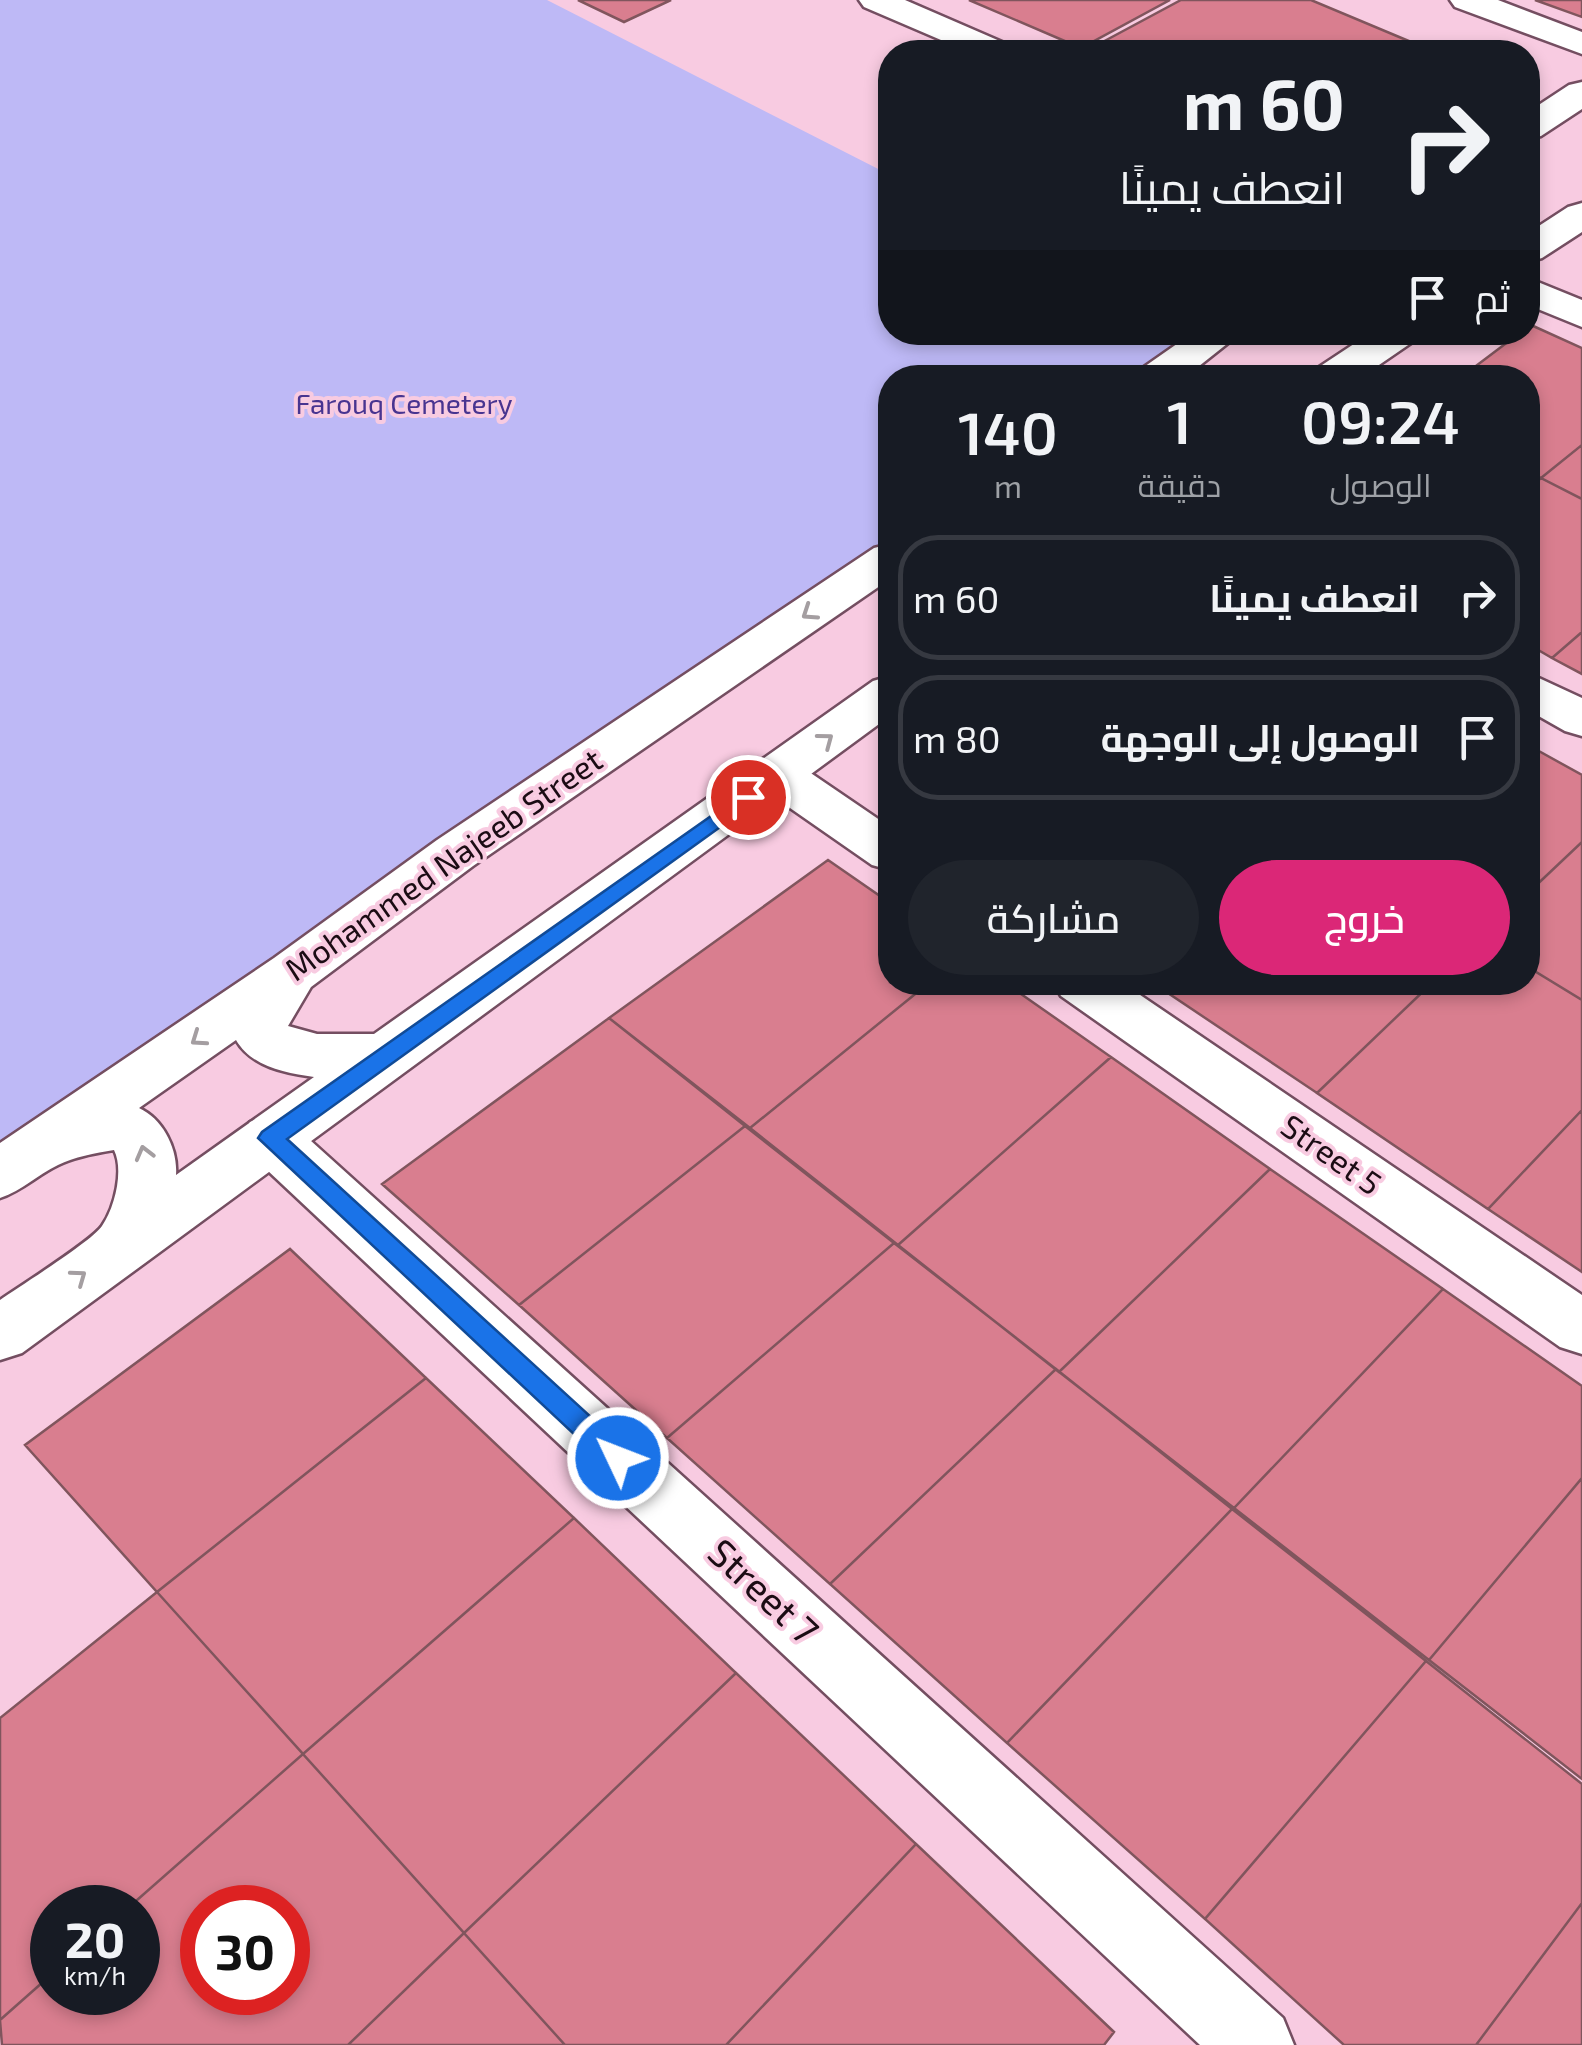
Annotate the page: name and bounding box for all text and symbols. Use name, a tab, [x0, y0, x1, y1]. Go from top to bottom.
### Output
text: 60 m	[1183, 60, 1345, 144]
icon: right	[1380, 80, 1510, 210]
text: انعطف يمينًا	[1119, 159, 1345, 213]
icon: arrive	[1400, 270, 1455, 325]
text: ثم	[1475, 274, 1510, 320]
text: 1	[1167, 384, 1192, 456]
text: 09:24	[1301, 384, 1460, 456]
park label: Farouq Cemetery	[295, 386, 513, 420]
text: 140	[958, 395, 1058, 467]
text: دقيقة	[1138, 465, 1221, 503]
text: الوصول	[1330, 465, 1432, 503]
text: m	[994, 466, 1022, 504]
icon: right	[1450, 570, 1505, 625]
text: انعطف يمينًا	[1209, 574, 1420, 620]
text: 60 m	[913, 575, 999, 621]
one-way arrow	[802, 600, 820, 619]
icon: arrive	[1450, 710, 1505, 765]
text: الوصول إلى الوجهة	[1101, 714, 1420, 760]
text: 80 m	[913, 715, 1001, 761]
one-way arrow	[815, 734, 833, 752]
street label: Mohammed Najeeb Street	[277, 739, 609, 988]
pin	[706, 755, 791, 840]
icon: arrive	[721, 770, 776, 825]
button: مشاركة	[908, 860, 1199, 975]
button: خروج	[1219, 860, 1510, 975]
one-way arrow	[191, 1027, 210, 1045]
street label: Street 5	[1275, 1105, 1389, 1201]
one-way arrow	[135, 1145, 156, 1162]
one-way arrow	[68, 1272, 86, 1289]
position arrow	[566, 1406, 670, 1510]
street label: Street 7	[700, 1528, 829, 1653]
speed limit sign: 30	[180, 1885, 310, 2015]
text: 20	[65, 1908, 125, 1968]
text: km/h	[64, 1960, 126, 1990]

